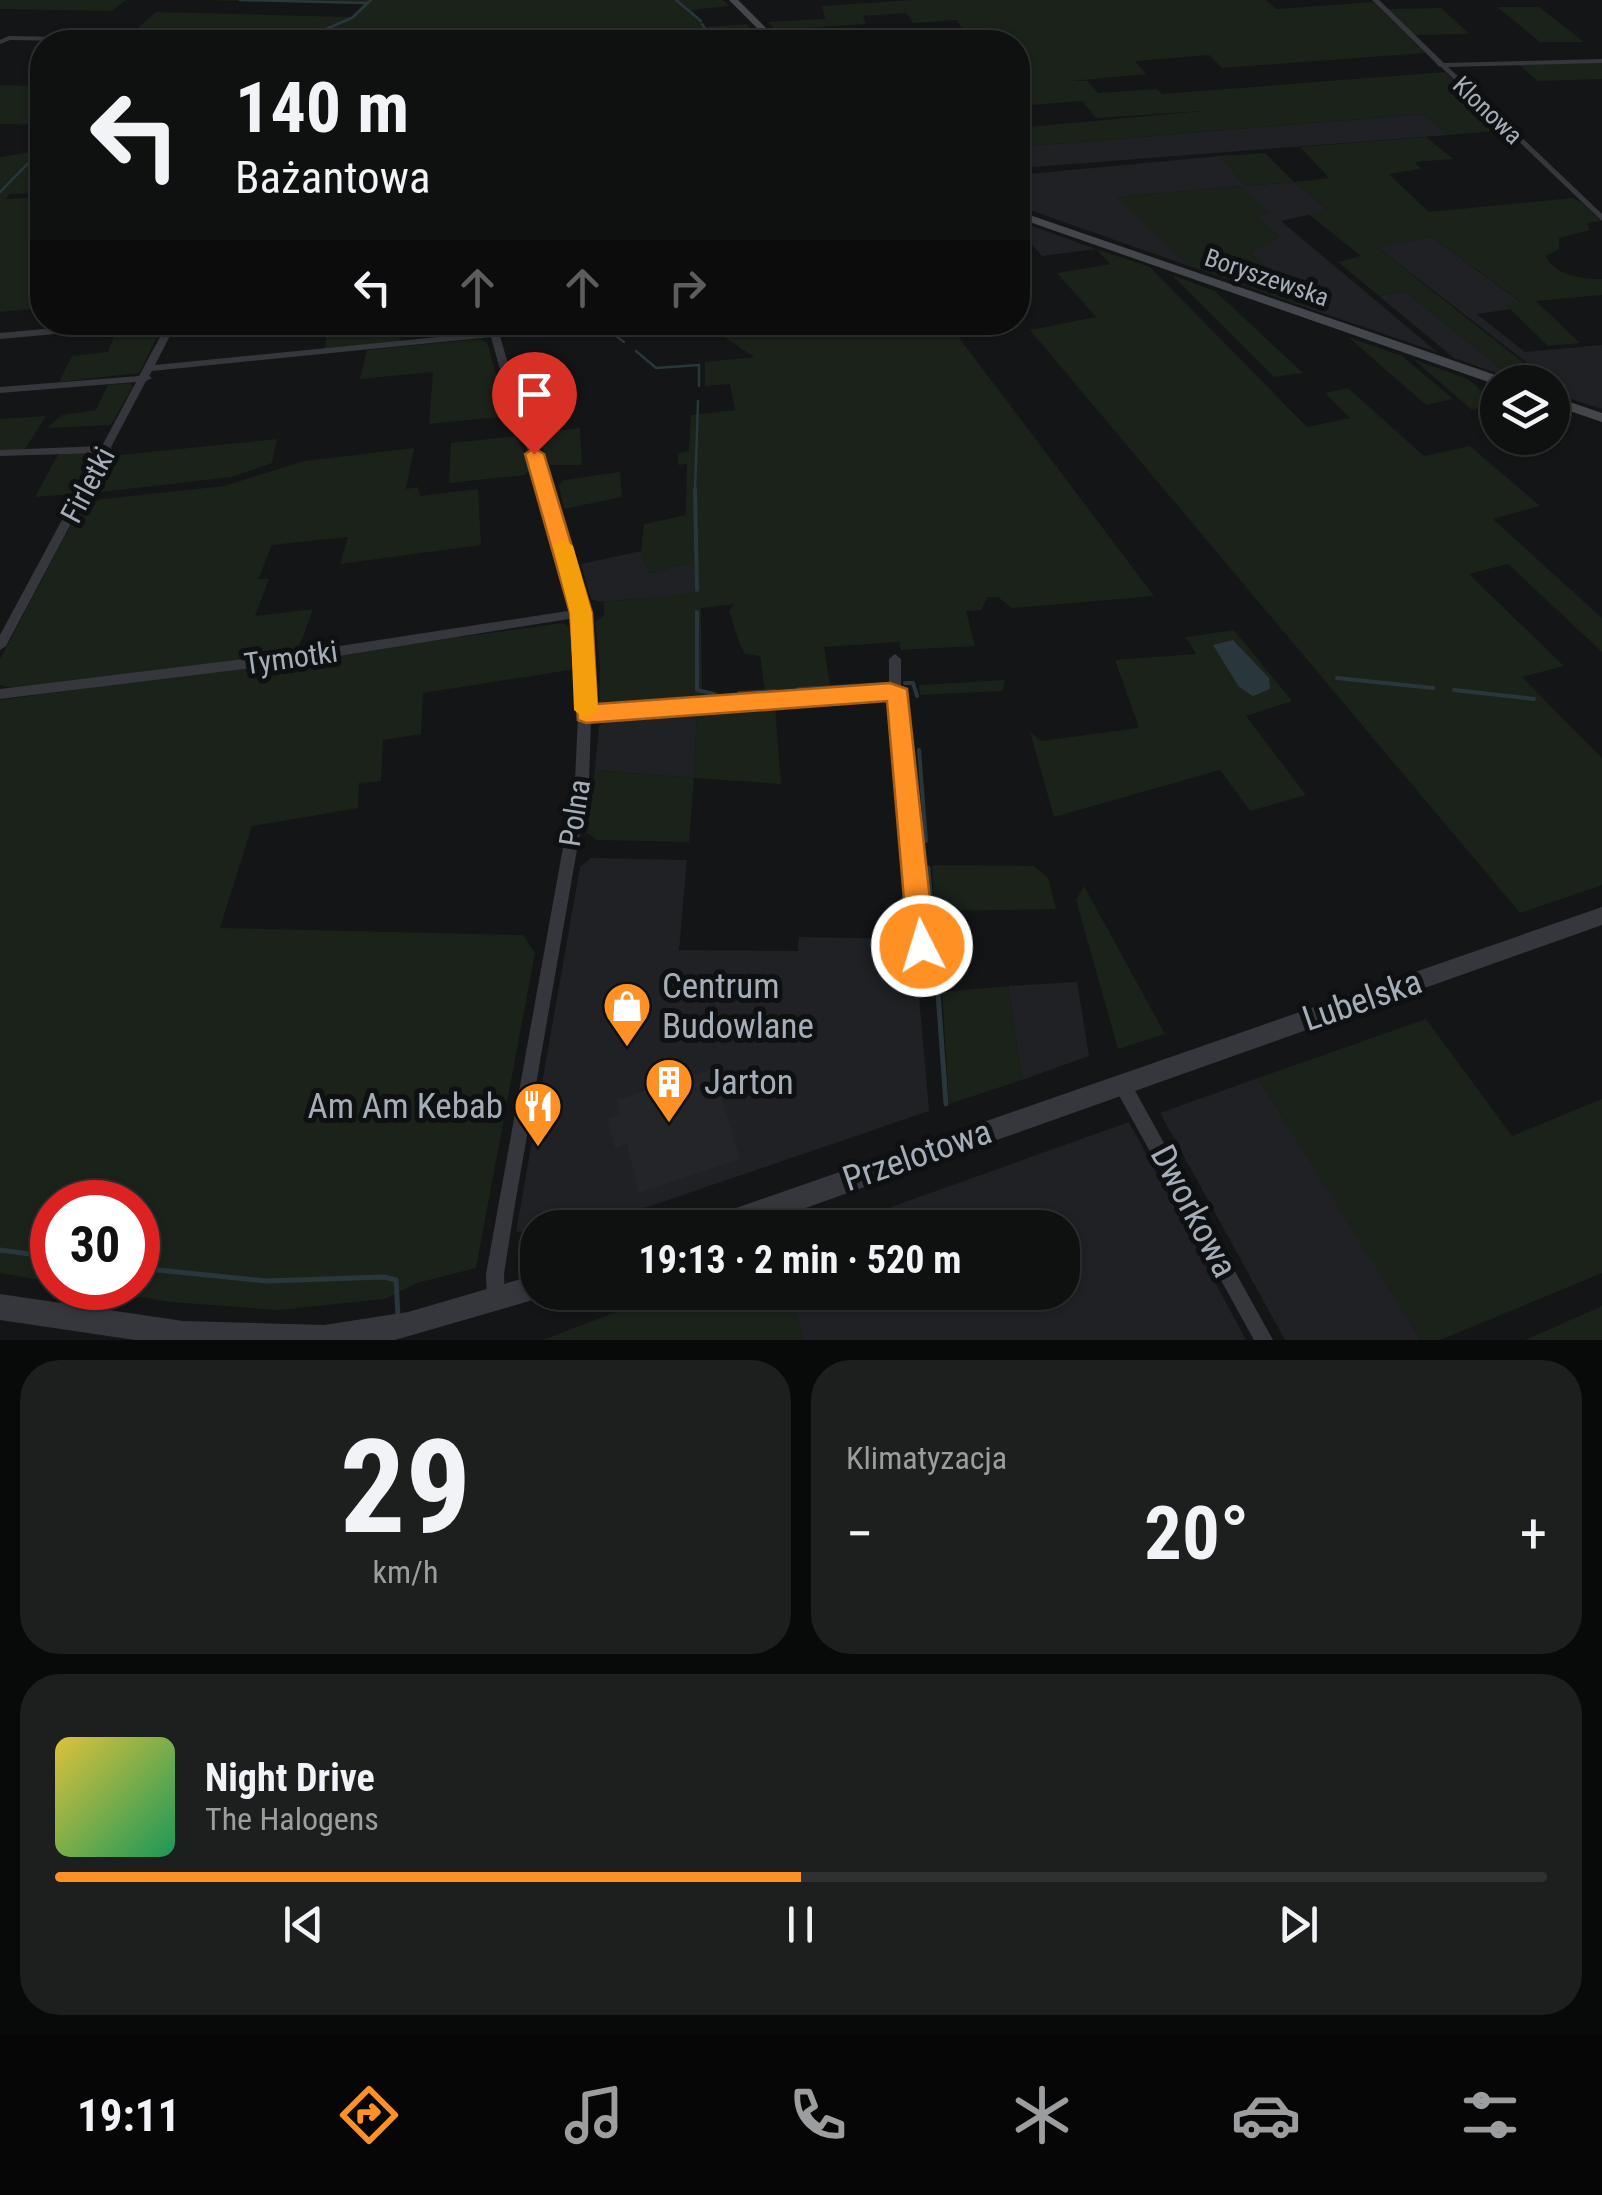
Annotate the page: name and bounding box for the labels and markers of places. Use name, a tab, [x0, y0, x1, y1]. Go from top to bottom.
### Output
pin	[492, 352, 577, 455]
place label: Centrum Budowlane	[662, 966, 814, 1047]
shop icon: Centrum Budowlane	[601, 980, 653, 1048]
building icon: Jarton	[643, 1056, 695, 1124]
place label: Jarton	[704, 1062, 794, 1103]
restaurant icon: Am Am Kebab	[512, 1080, 564, 1148]
place label: Am Am Kebab	[308, 1086, 503, 1127]

